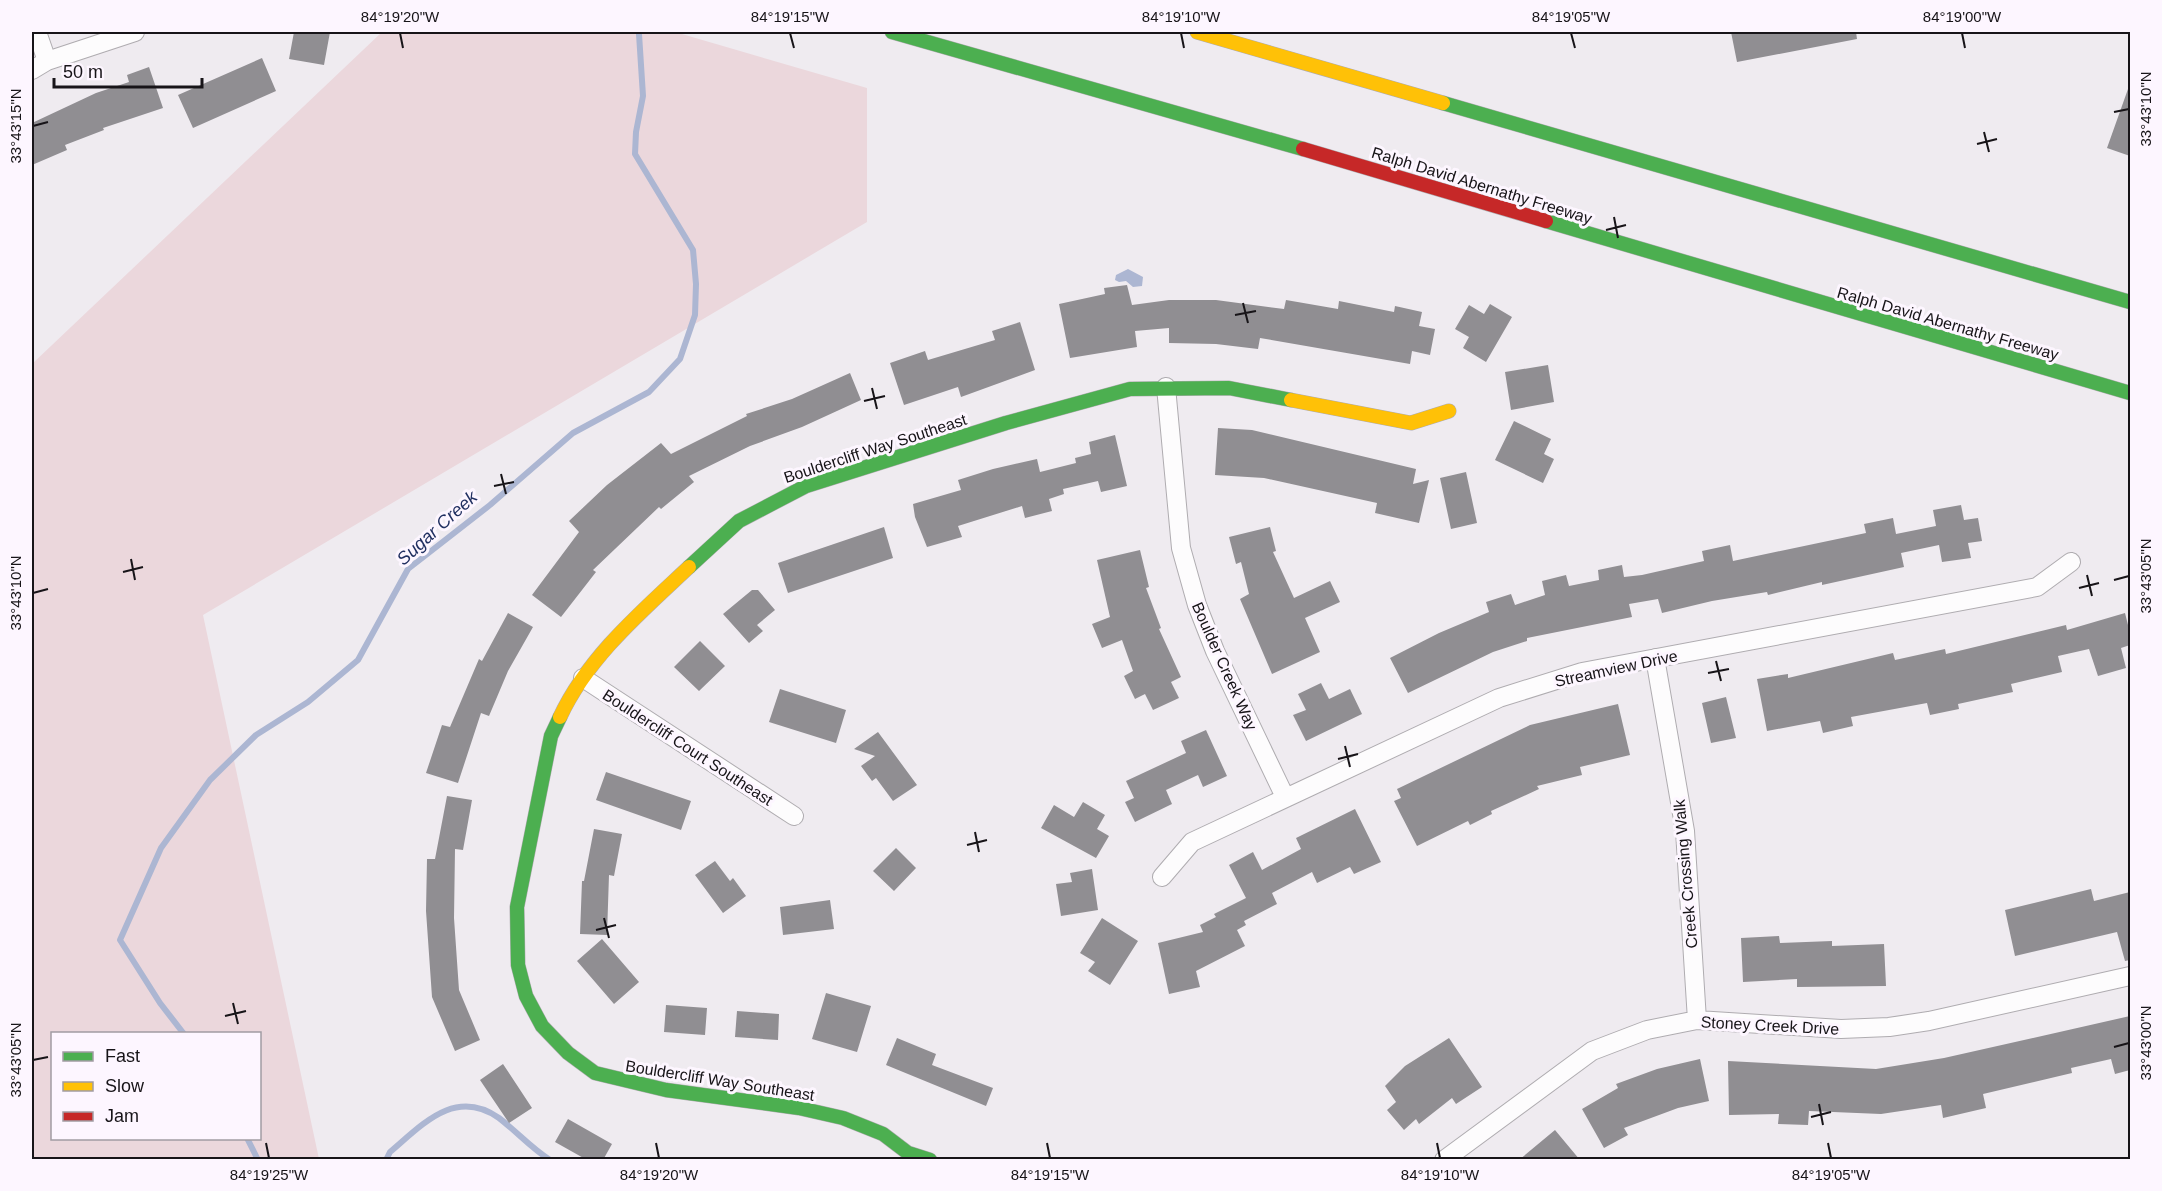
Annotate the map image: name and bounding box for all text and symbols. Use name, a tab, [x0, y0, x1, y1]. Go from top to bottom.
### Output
text: 84°19'20"W	[361, 8, 440, 25]
text: 84°19'15"W	[751, 8, 830, 25]
text: 84°19'10"W	[1142, 8, 1221, 25]
text: 84°19'05"W	[1532, 8, 1611, 25]
text: 84°19'00"W	[1923, 8, 2002, 25]
scale bar	[54, 51, 202, 89]
text: 50 m	[63, 62, 103, 82]
text: 33°43'10"N	[2137, 71, 2154, 147]
text: 33°43'15"N	[7, 88, 24, 164]
street label: Ralph David Abernathy Freeway	[1370, 144, 1594, 227]
street label: Ralph David Abernathy Freeway	[1835, 284, 2060, 363]
street label: Bouldercliff Way Southeast	[782, 411, 969, 486]
water label: Sugar Creek	[393, 486, 482, 569]
text: 33°43'05"N	[2137, 538, 2154, 614]
text: 33°43'10"N	[7, 555, 24, 631]
street label: Boulder Creek Way	[1189, 600, 1260, 733]
street label: Streamview Drive	[1553, 647, 1679, 690]
street label: Bouldercliff Court Southeast	[600, 686, 776, 809]
street label: Creek Crossing Walk	[1670, 798, 1700, 949]
text: 33°43'00"N	[2137, 1005, 2154, 1081]
street label: Stoney Creek Drive	[1700, 1013, 1840, 1038]
text: 33°43'05"N	[7, 1022, 24, 1098]
legend	[51, 1032, 261, 1140]
text: Fast	[105, 1046, 140, 1066]
street label: Bouldercliff Way Southeast	[624, 1057, 816, 1104]
text: Slow	[105, 1076, 145, 1096]
text: Jam	[105, 1106, 139, 1126]
text: 84°19'25"W	[230, 1166, 309, 1183]
text: 84°19'20"W	[620, 1166, 699, 1183]
text: 84°19'15"W	[1011, 1166, 1090, 1183]
text: 84°19'10"W	[1401, 1166, 1480, 1183]
text: 84°19'05"W	[1792, 1166, 1871, 1183]

